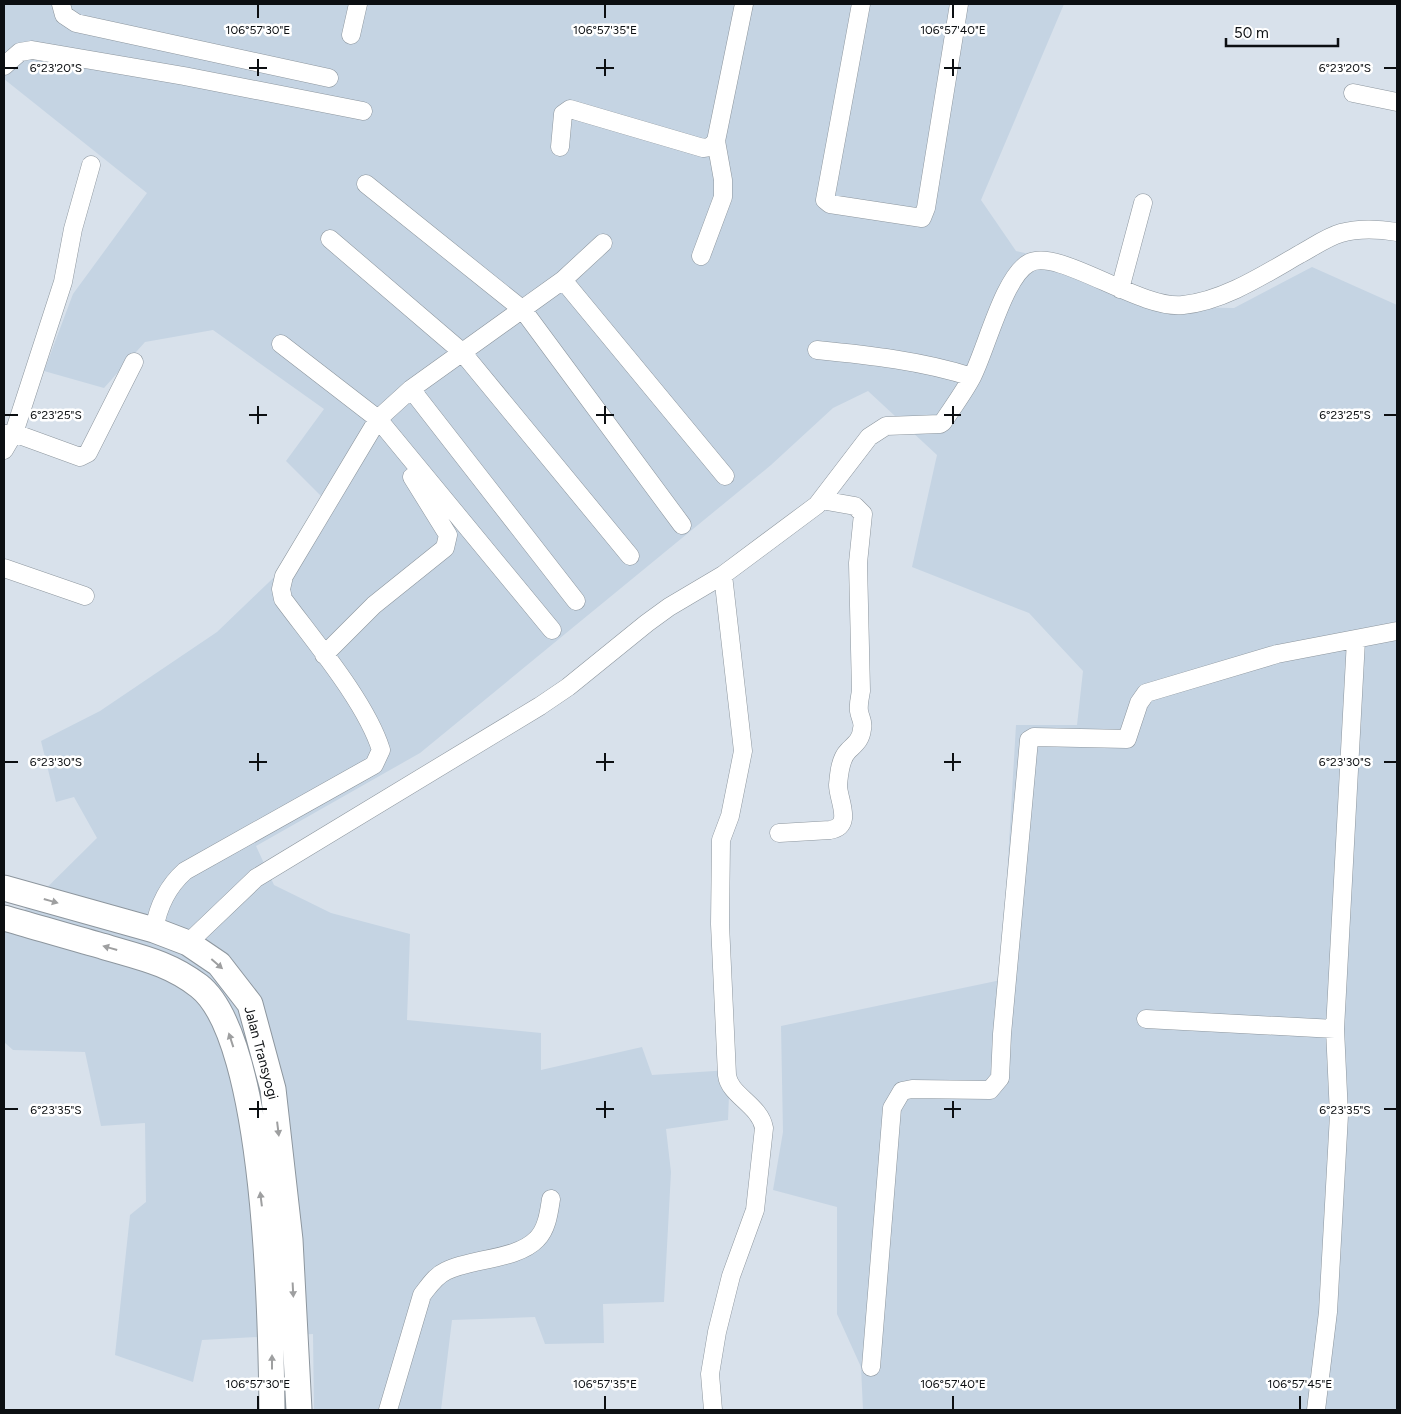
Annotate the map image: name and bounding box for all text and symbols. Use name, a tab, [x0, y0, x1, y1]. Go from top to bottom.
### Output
scale bar	[1226, 15, 1338, 47]
text: 106°57'30"E	[226, 23, 290, 37]
text: 106°57'35"E	[573, 23, 637, 37]
text: 106°57'40"E	[920, 23, 986, 37]
text: 50 m	[1234, 24, 1269, 42]
text: 6°23'20"S	[30, 61, 82, 75]
text: 6°23'20"S	[1319, 61, 1371, 75]
text: 6°23'25"S	[30, 408, 82, 422]
text: 6°23'25"S	[1319, 408, 1371, 422]
text: 6°23'30"S	[30, 755, 82, 769]
text: 6°23'30"S	[1319, 755, 1371, 769]
one-way arrow	[43, 897, 58, 905]
one-way arrow	[102, 944, 117, 952]
one-way arrow	[211, 958, 223, 970]
street label: Jalan Transyogi	[240, 1004, 282, 1102]
one-way arrow	[226, 1033, 234, 1048]
text: 6°23'35"S	[30, 1103, 82, 1117]
text: 6°23'35"S	[1319, 1103, 1371, 1117]
one-way arrow	[274, 1121, 282, 1137]
one-way arrow	[257, 1191, 265, 1207]
one-way arrow	[290, 1283, 298, 1299]
one-way arrow	[268, 1353, 276, 1369]
text: 106°57'30"E	[226, 1377, 290, 1391]
text: 106°57'35"E	[573, 1377, 637, 1391]
text: 106°57'40"E	[920, 1377, 986, 1391]
text: 106°57'45"E	[1268, 1377, 1332, 1391]

